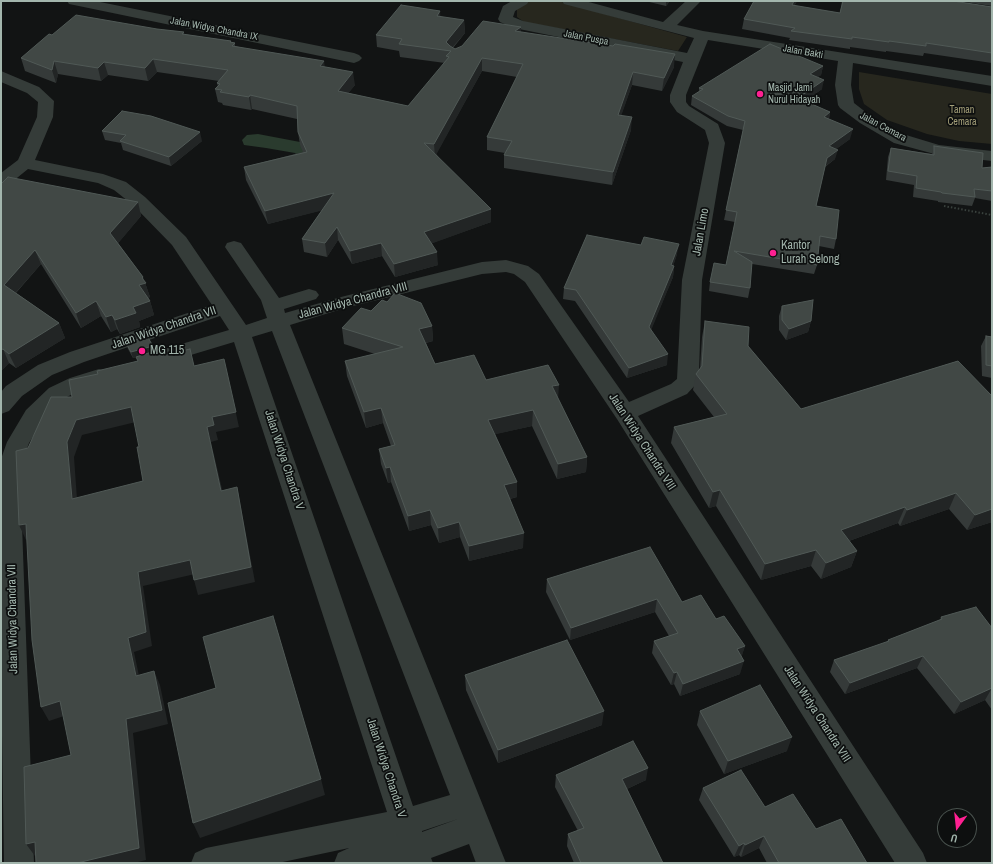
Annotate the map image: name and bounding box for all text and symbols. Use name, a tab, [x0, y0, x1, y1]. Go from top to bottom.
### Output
street label: Jalan Widya Chandra IX	[169, 15, 259, 43]
street label: Jalan Puspa	[563, 28, 609, 48]
street label: Jalan Bakti	[782, 43, 824, 61]
place label: Masjid Jami Nurul Hidayah	[768, 82, 820, 106]
marker: Masjid Jami Nurul Hidayah	[755, 89, 765, 99]
park label: Taman Cemara	[947, 104, 977, 128]
street label: Jalan Cemara	[858, 110, 908, 144]
street label: Jalan Limo	[690, 207, 712, 257]
place label: Kantor Lurah Selong	[781, 239, 840, 267]
marker: Kantor Lurah Selong	[768, 248, 778, 258]
street label: Jalan Widya Chandra VIII	[297, 280, 409, 322]
street label: Jalan Widya Chandra VII	[110, 303, 218, 353]
place label: MG 115	[150, 344, 184, 358]
marker: MG 115	[137, 346, 147, 356]
street label: Jalan Widya Chandra VIII	[605, 391, 679, 493]
street label: Jalan Widya Chandra V	[261, 408, 307, 512]
street label: Jalan Widya Chandra VII	[5, 564, 21, 674]
street label: Jalan Widya Chandra VIII	[780, 663, 854, 765]
street label: Jalan Widya Chandra V	[363, 716, 409, 820]
north arrow	[937, 808, 977, 848]
text: U	[949, 831, 959, 846]

